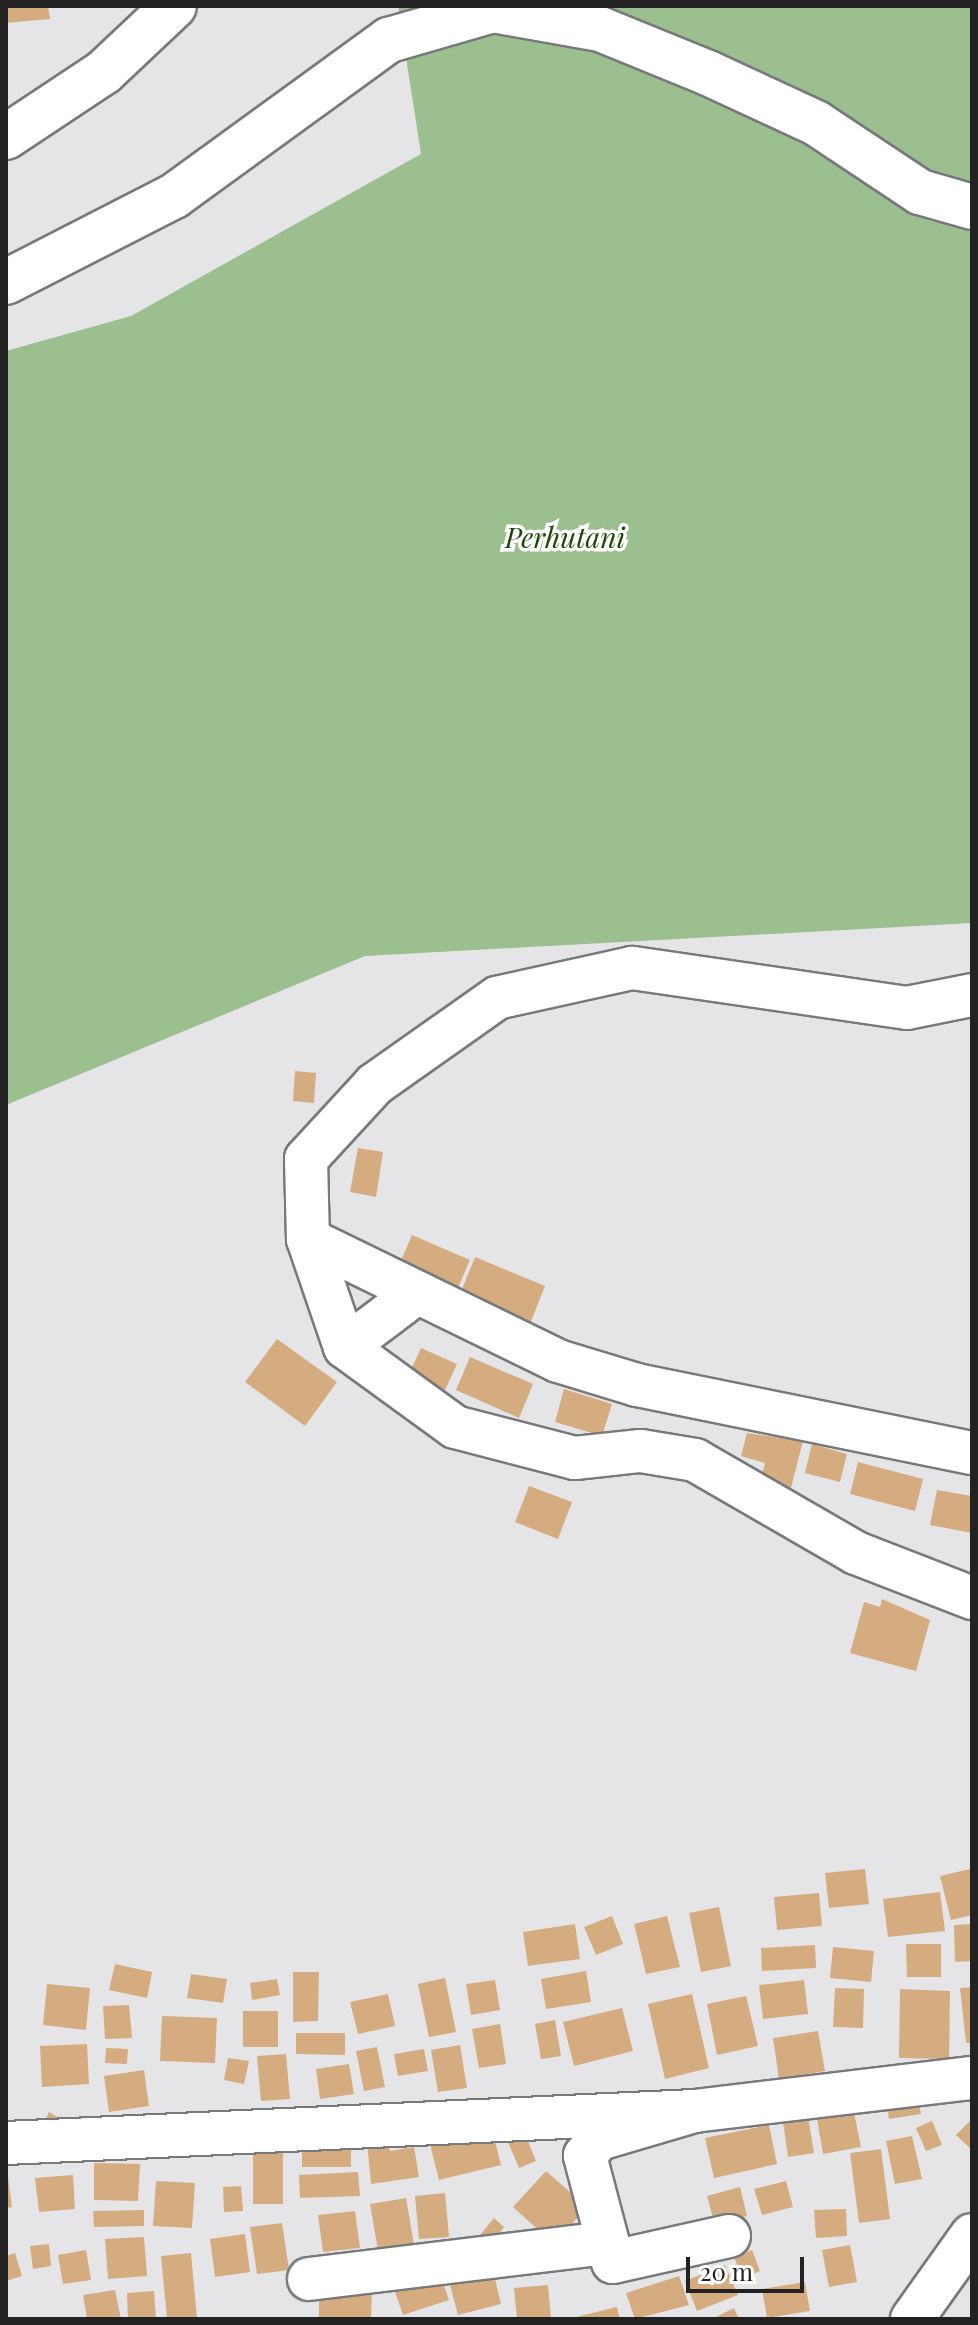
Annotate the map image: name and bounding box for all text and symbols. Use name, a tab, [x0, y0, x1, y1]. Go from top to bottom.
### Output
park label: Perhutani	[505, 520, 625, 554]
scale bar	[690, 2241, 808, 2291]
text: 20 m	[700, 2255, 753, 2287]

